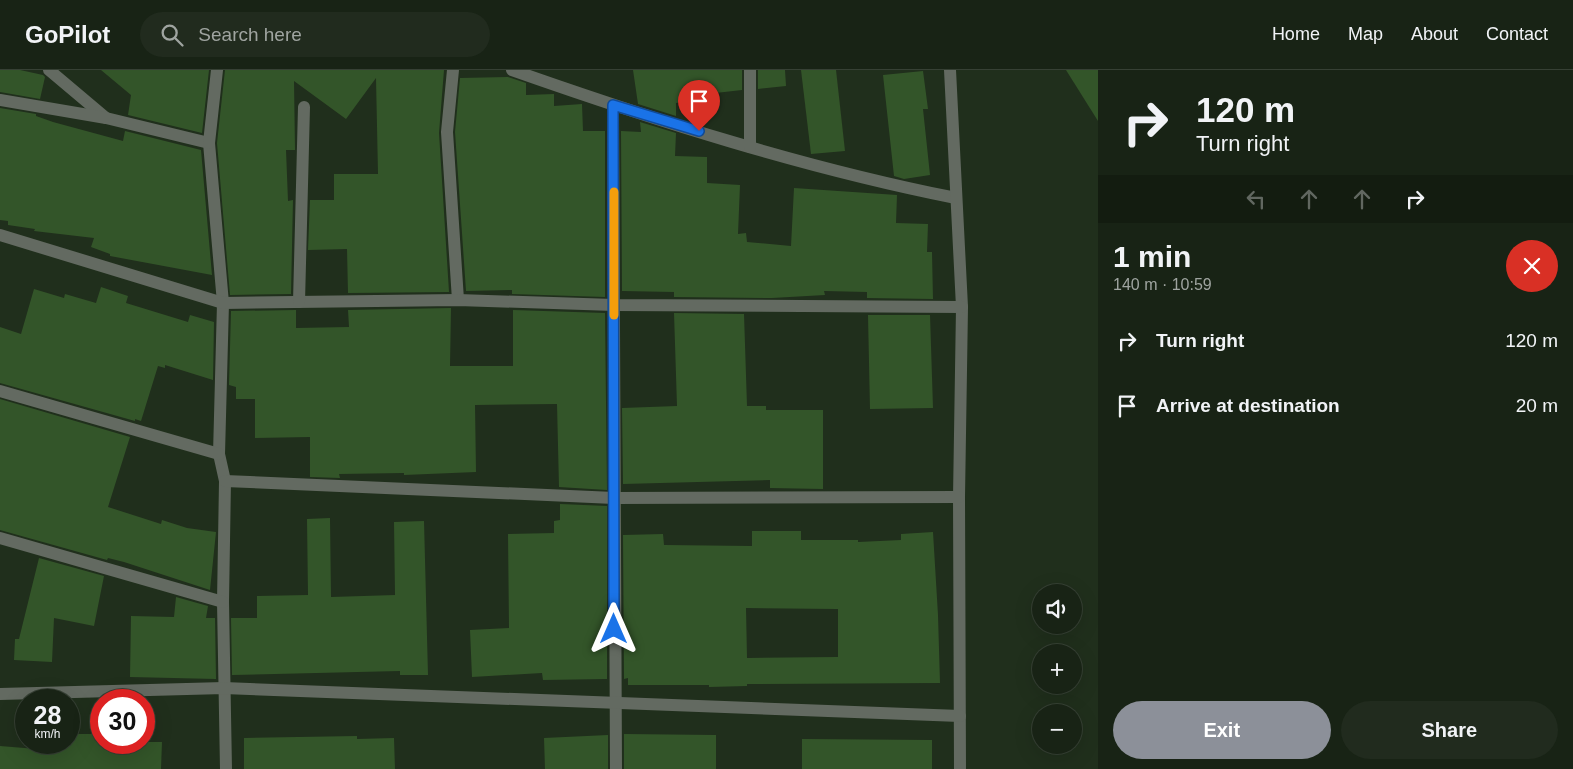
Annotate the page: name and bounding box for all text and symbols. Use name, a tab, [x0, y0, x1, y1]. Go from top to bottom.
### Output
search box	[140, 12, 490, 57]
text: GoPilot	[25, 21, 110, 48]
icon: search	[158, 21, 186, 49]
text: Search here	[198, 24, 302, 45]
text: Home	[1272, 24, 1320, 44]
text: Map	[1348, 24, 1383, 44]
text: About	[1411, 24, 1458, 44]
text: Contact	[1486, 24, 1548, 44]
pin	[678, 80, 720, 131]
icon: arrive	[685, 87, 713, 115]
icon: right	[1113, 90, 1178, 155]
text: 120 m	[1196, 90, 1295, 129]
text: Turn right	[1196, 131, 1289, 156]
icon: left	[1242, 185, 1270, 213]
icon: ahead	[1295, 185, 1323, 213]
icon: ahead	[1348, 185, 1376, 213]
icon: right	[1401, 185, 1429, 213]
text: 1 min	[1113, 240, 1191, 273]
button: close	[1506, 240, 1558, 292]
text: 140 m · 10:59	[1113, 276, 1212, 293]
icon: right	[1113, 327, 1141, 355]
text: Turn right	[1156, 330, 1244, 351]
text: 120 m	[1505, 330, 1558, 351]
icon: arrive	[1113, 392, 1141, 420]
text: Arrive at destination	[1156, 395, 1340, 416]
text: 20 m	[1516, 395, 1558, 416]
map controls	[1032, 584, 1082, 754]
button: sound	[1032, 584, 1082, 634]
position arrow	[587, 602, 639, 654]
button: +	[1032, 644, 1082, 694]
speed limit sign: 30	[90, 689, 155, 754]
text: 28	[34, 701, 61, 729]
button: Exit	[1113, 701, 1331, 759]
button: Share	[1341, 701, 1558, 759]
button: −	[1032, 704, 1082, 754]
text: km/h	[34, 727, 61, 741]

